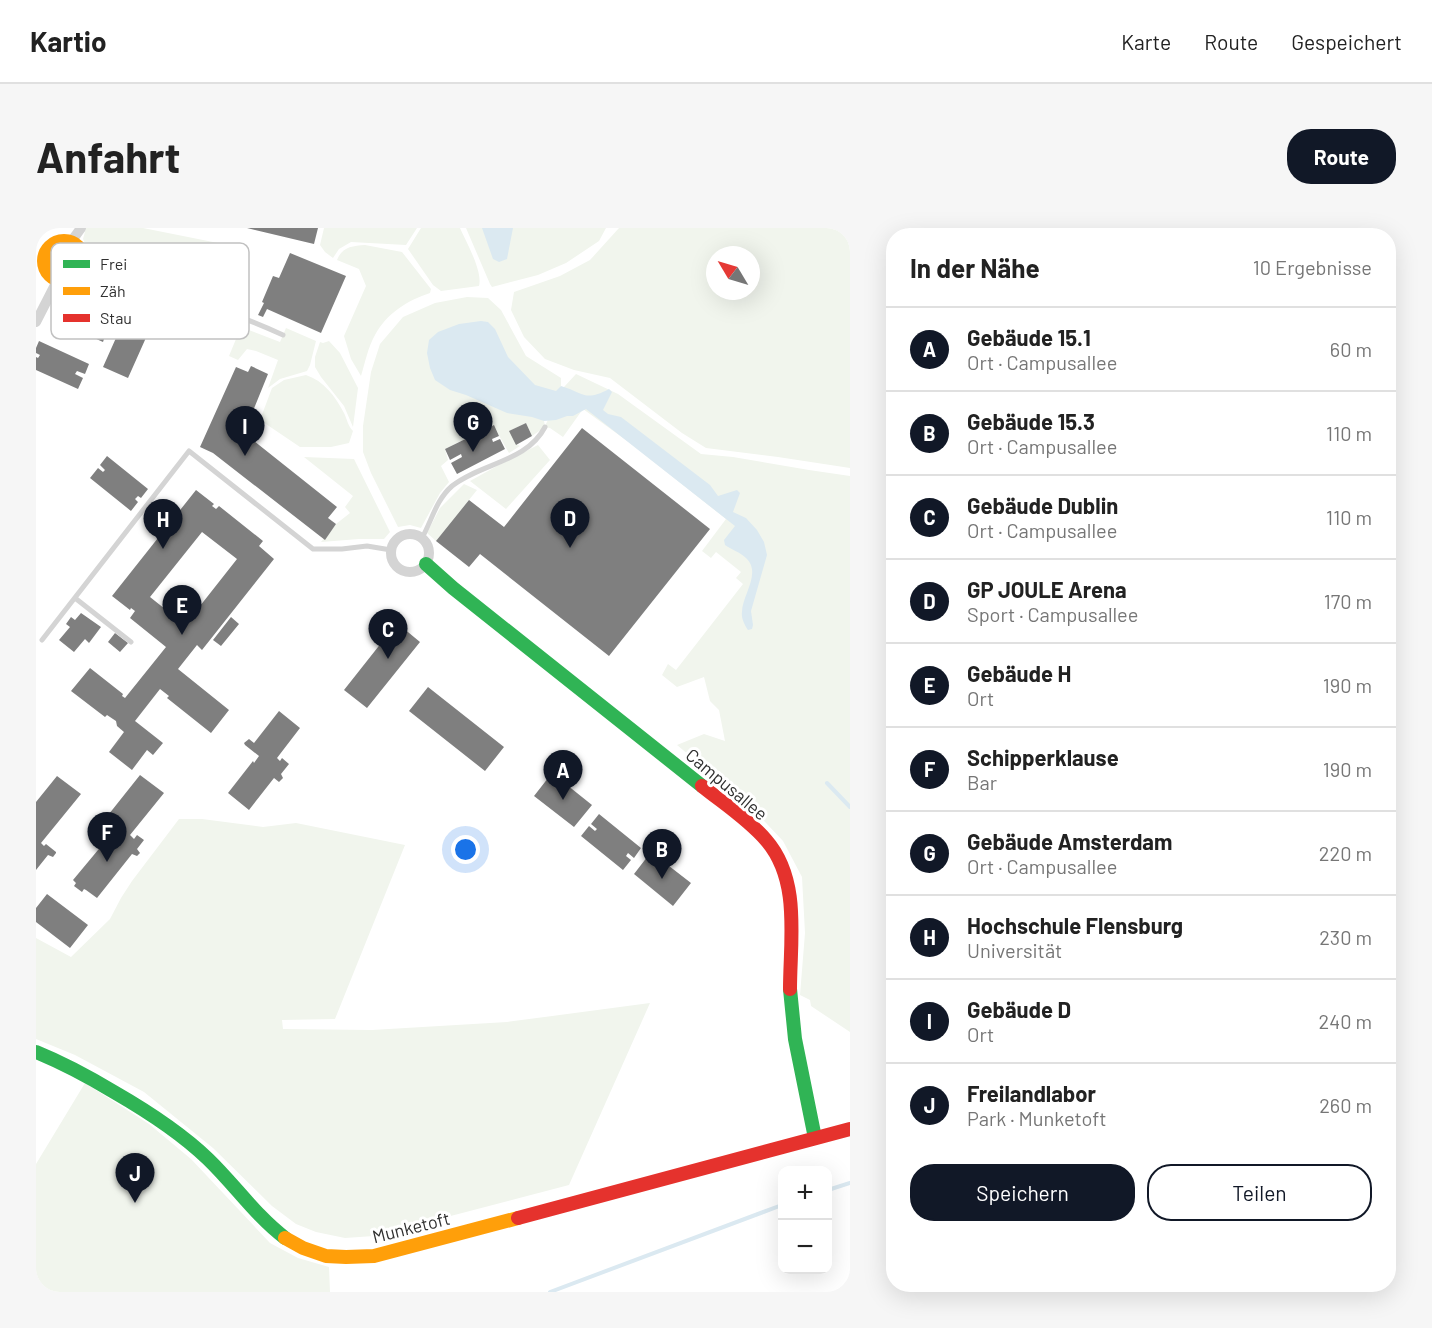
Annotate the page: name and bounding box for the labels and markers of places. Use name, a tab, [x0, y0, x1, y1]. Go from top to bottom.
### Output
pin: G	[454, 402, 492, 452]
pin: I	[226, 406, 264, 456]
pin: D	[550, 498, 590, 548]
pin: H	[144, 500, 182, 549]
pin: E	[162, 586, 202, 635]
pin: C	[368, 610, 408, 659]
pin: A	[544, 750, 582, 800]
pin: F	[88, 812, 126, 862]
pin: B	[642, 830, 682, 879]
pin: J	[116, 1154, 154, 1203]

